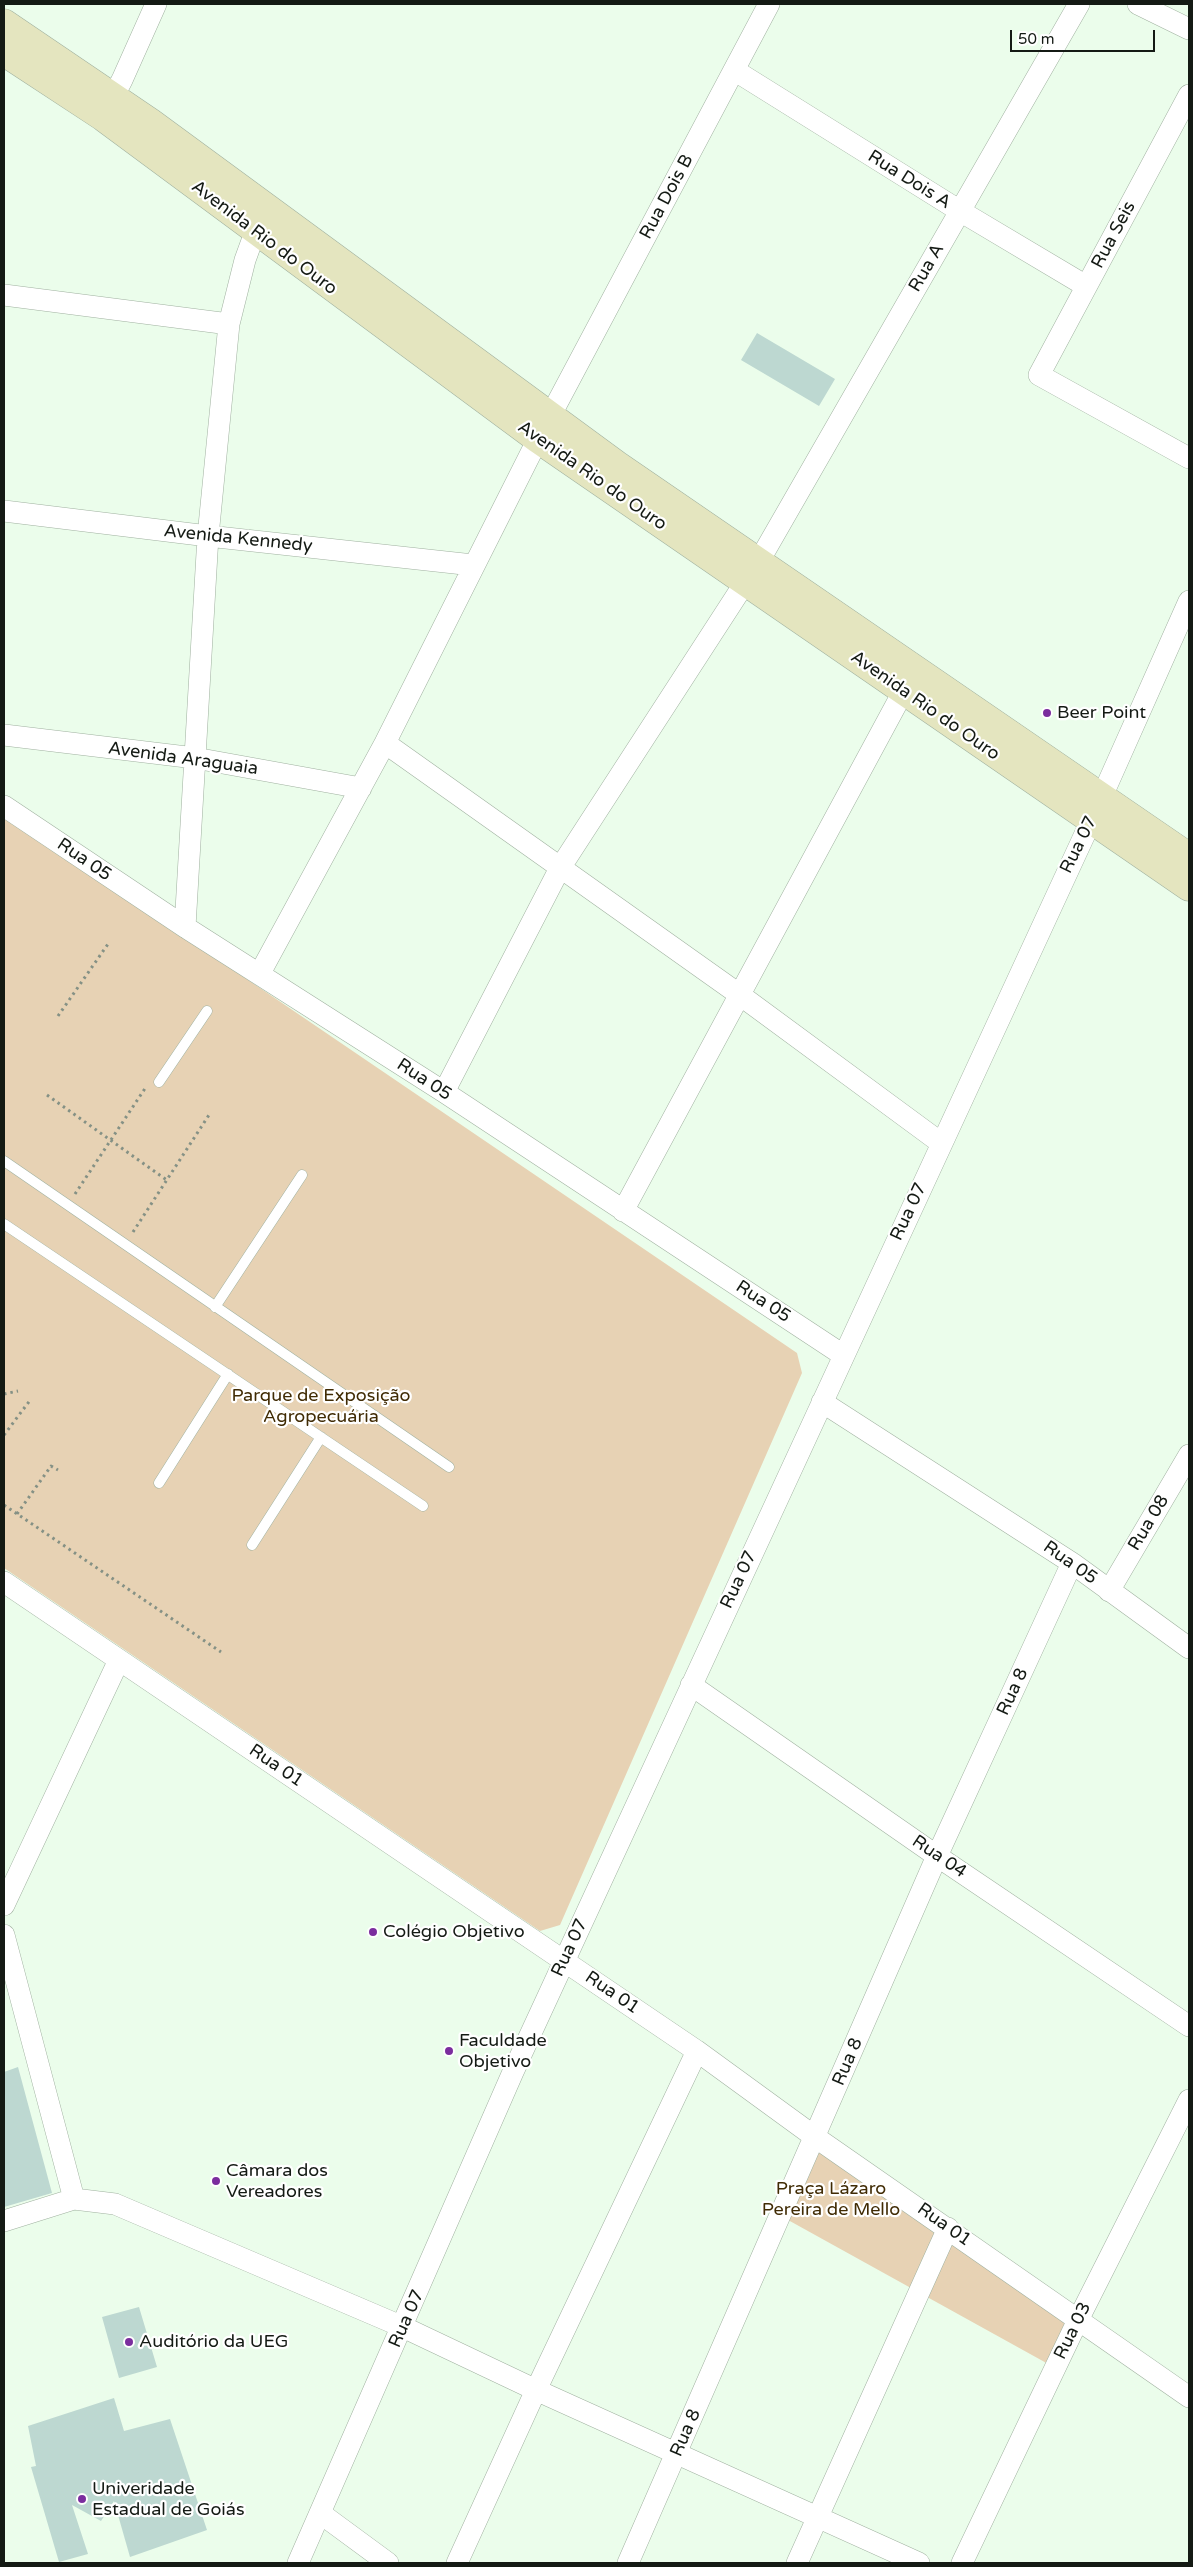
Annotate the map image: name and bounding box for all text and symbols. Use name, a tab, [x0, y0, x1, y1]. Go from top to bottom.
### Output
scale bar	[1013, 20, 1158, 52]
text: 50 m	[1018, 30, 1055, 48]
street label: Rua Dois A	[863, 146, 955, 214]
street label: Rua Dois B	[636, 151, 698, 243]
street label: Avenida Rio do Ouro	[187, 176, 341, 300]
street label: Rua Seis	[1087, 198, 1141, 272]
street label: Rua A	[905, 240, 949, 296]
street label: Avenida Rio do Ouro	[513, 416, 671, 536]
street label: Avenida Kennedy	[163, 520, 313, 558]
street label: Avenida Rio do Ouro	[846, 646, 1004, 766]
place label: Beer Point	[1057, 702, 1146, 724]
marker: Beer Point	[1041, 707, 1053, 719]
street label: Avenida Araguaia	[107, 738, 259, 780]
street label: Rua 07	[1056, 813, 1102, 877]
street label: Rua 05	[53, 834, 115, 886]
street label: Rua 05	[392, 1054, 456, 1106]
street label: Rua 07	[886, 1180, 932, 1244]
street label: Rua 05	[731, 1276, 795, 1328]
park label: Parque de Exposição Agropecuária	[231, 1385, 411, 1428]
street label: Rua 08	[1124, 1491, 1174, 1555]
street label: Rua 05	[1039, 1537, 1101, 1589]
street label: Rua 07	[716, 1548, 762, 1612]
street label: Rua 8	[993, 1665, 1033, 1719]
street label: Rua 01	[245, 1740, 307, 1792]
street label: Rua 04	[908, 1831, 970, 1883]
street label: Rua 07	[547, 1916, 593, 1980]
place label: Colégio Objetivo	[383, 1921, 525, 1943]
marker: Colégio Objetivo	[367, 1926, 379, 1938]
street label: Rua 01	[581, 1967, 643, 2019]
place label: Faculdade Objetivo	[459, 2030, 547, 2072]
street label: Rua 8	[828, 2035, 868, 2089]
marker: Faculdade Objetivo	[443, 2045, 455, 2057]
place label: Câmara dos Vereadores	[226, 2160, 328, 2202]
marker: Câmara dos Vereadores	[210, 2175, 222, 2187]
park label: Praça Lázaro Pereira de Mello	[762, 2178, 900, 2220]
street label: Rua 01	[913, 2199, 975, 2251]
street label: Rua 07	[385, 2287, 429, 2351]
street label: Rua 03	[1050, 2299, 1096, 2363]
place label: Auditório da UEG	[139, 2331, 288, 2353]
marker: Auditório da UEG	[123, 2336, 135, 2348]
street label: Rua 8	[666, 2406, 706, 2460]
place label: Univeridade Estadual de Goiás	[92, 2478, 245, 2520]
marker: Univeridade Estadual de Goiás	[76, 2493, 88, 2505]

